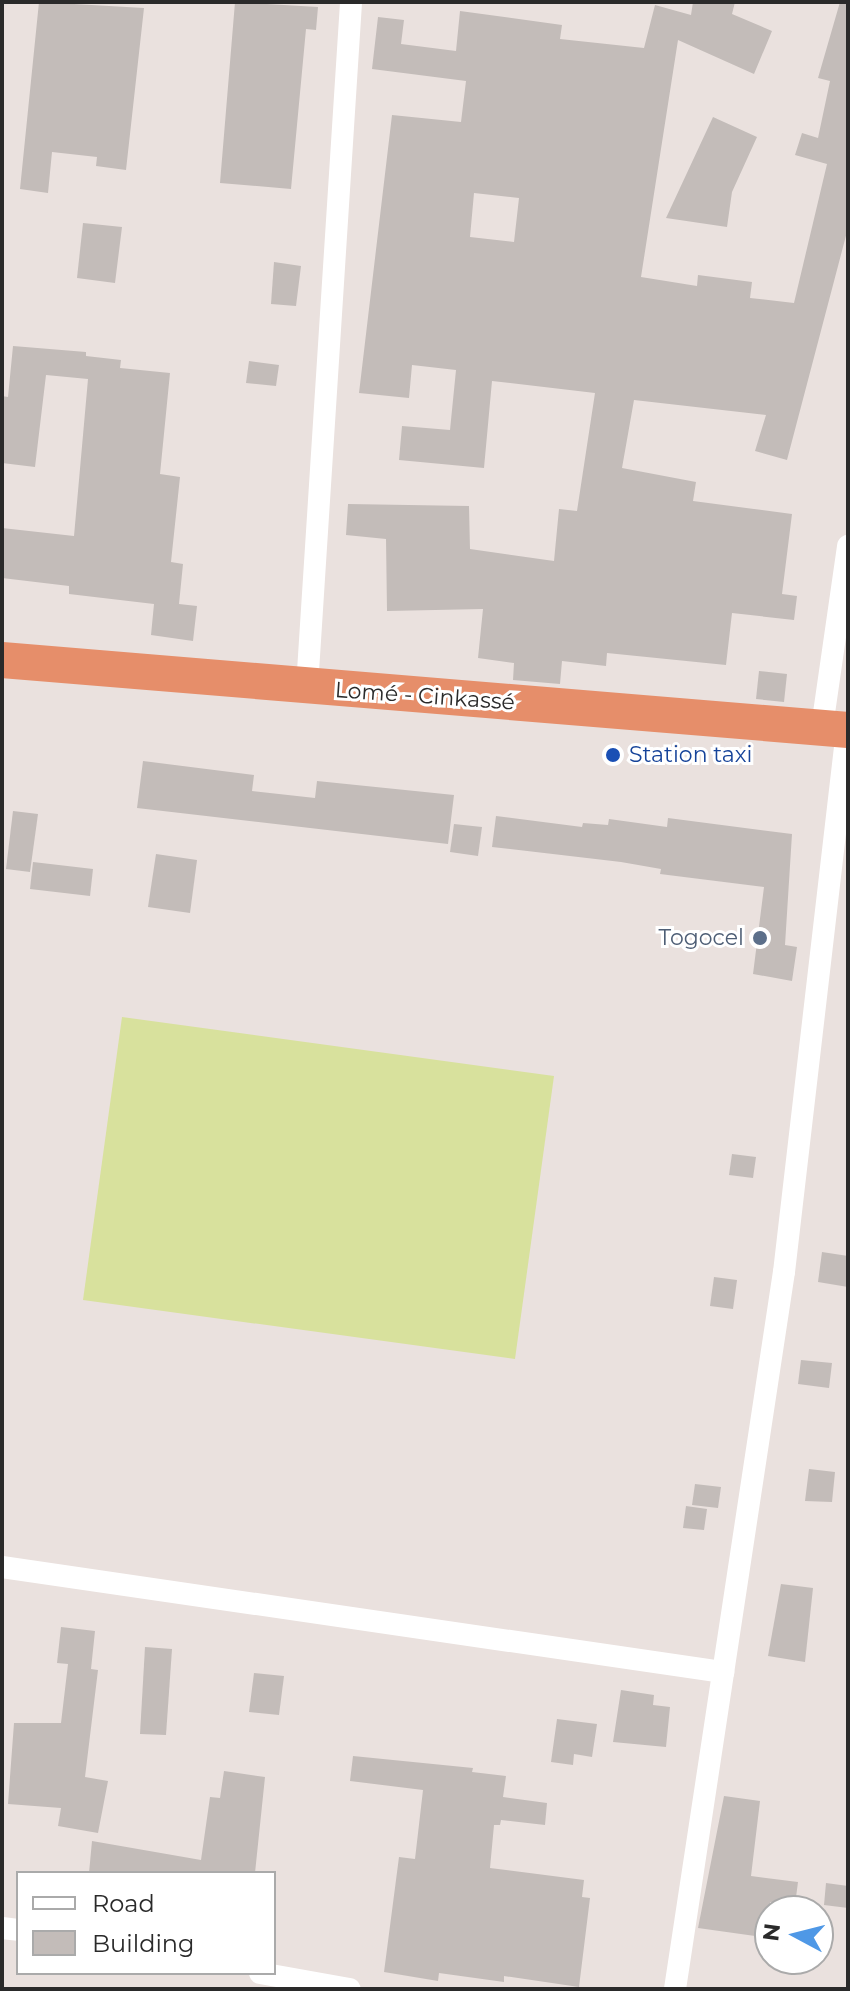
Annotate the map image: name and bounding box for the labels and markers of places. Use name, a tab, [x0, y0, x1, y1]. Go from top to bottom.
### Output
place label: Station taxi	[629, 742, 752, 768]
marker: Station taxi	[604, 746, 622, 764]
place label: Togocel	[659, 925, 744, 951]
marker: Togocel	[751, 929, 769, 947]

